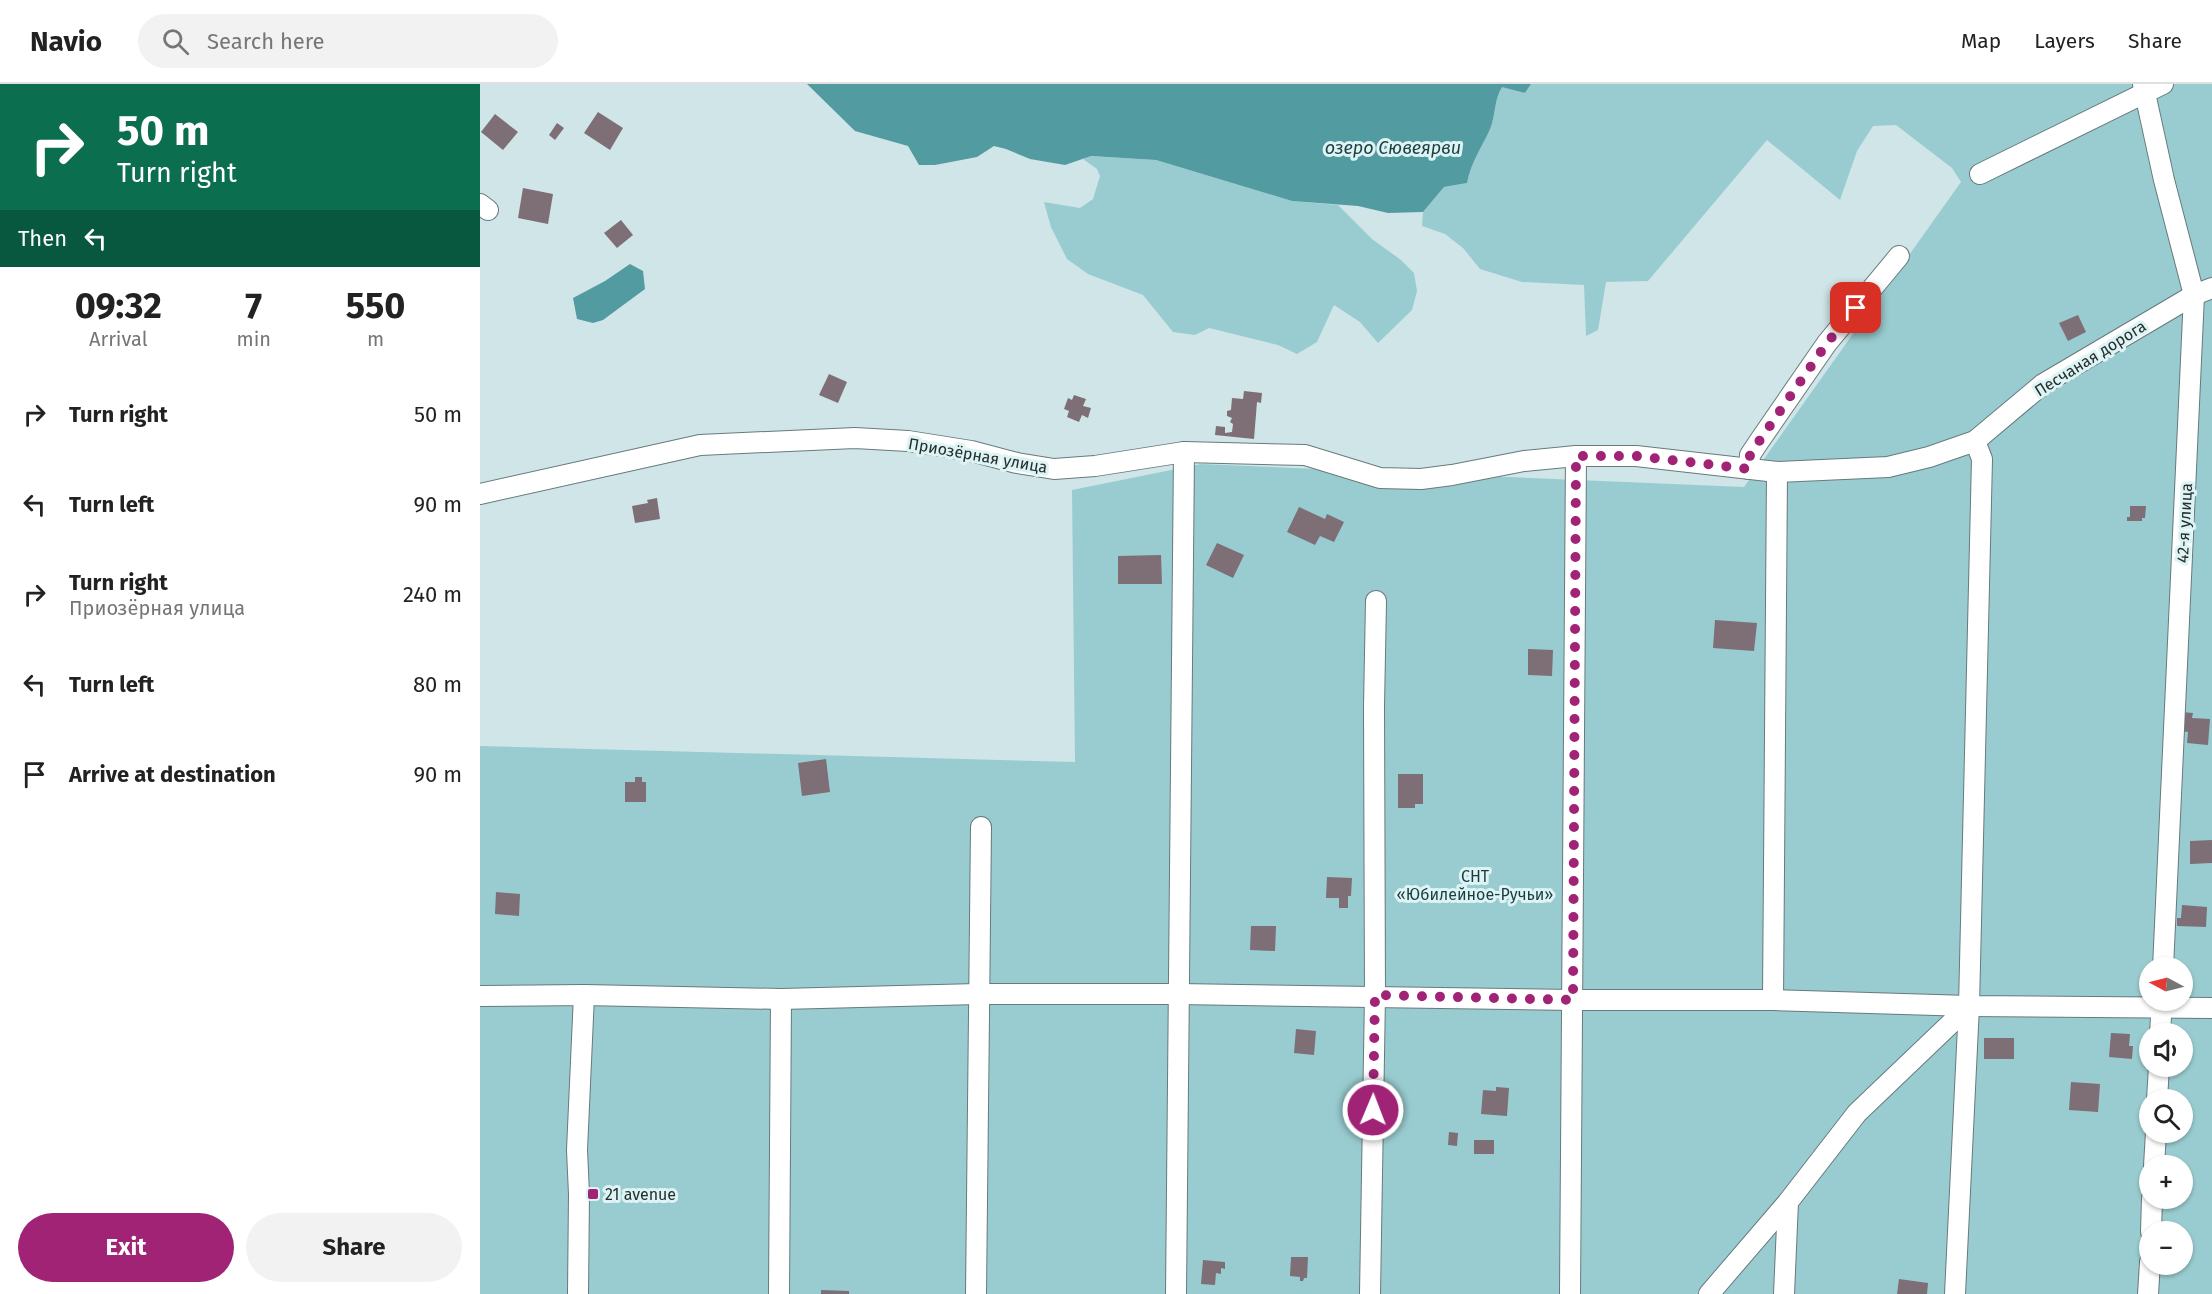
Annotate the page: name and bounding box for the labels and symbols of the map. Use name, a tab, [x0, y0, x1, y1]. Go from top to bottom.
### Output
water label: озеро Сювеярви	[1325, 137, 1461, 159]
pin	[1830, 282, 1881, 333]
street label: Песчаная дорога	[2031, 316, 2150, 400]
street label: Приозёрная улица	[907, 434, 1049, 477]
street label: 42-я улица	[2173, 483, 2196, 563]
park label: СНТ «Юбилейное-Ручьи»	[1397, 867, 1553, 904]
north arrow	[2139, 957, 2193, 1011]
position arrow	[1341, 1078, 1405, 1142]
place label: 21 avenue	[605, 1185, 676, 1204]
marker: 21 avenue	[586, 1187, 600, 1201]

